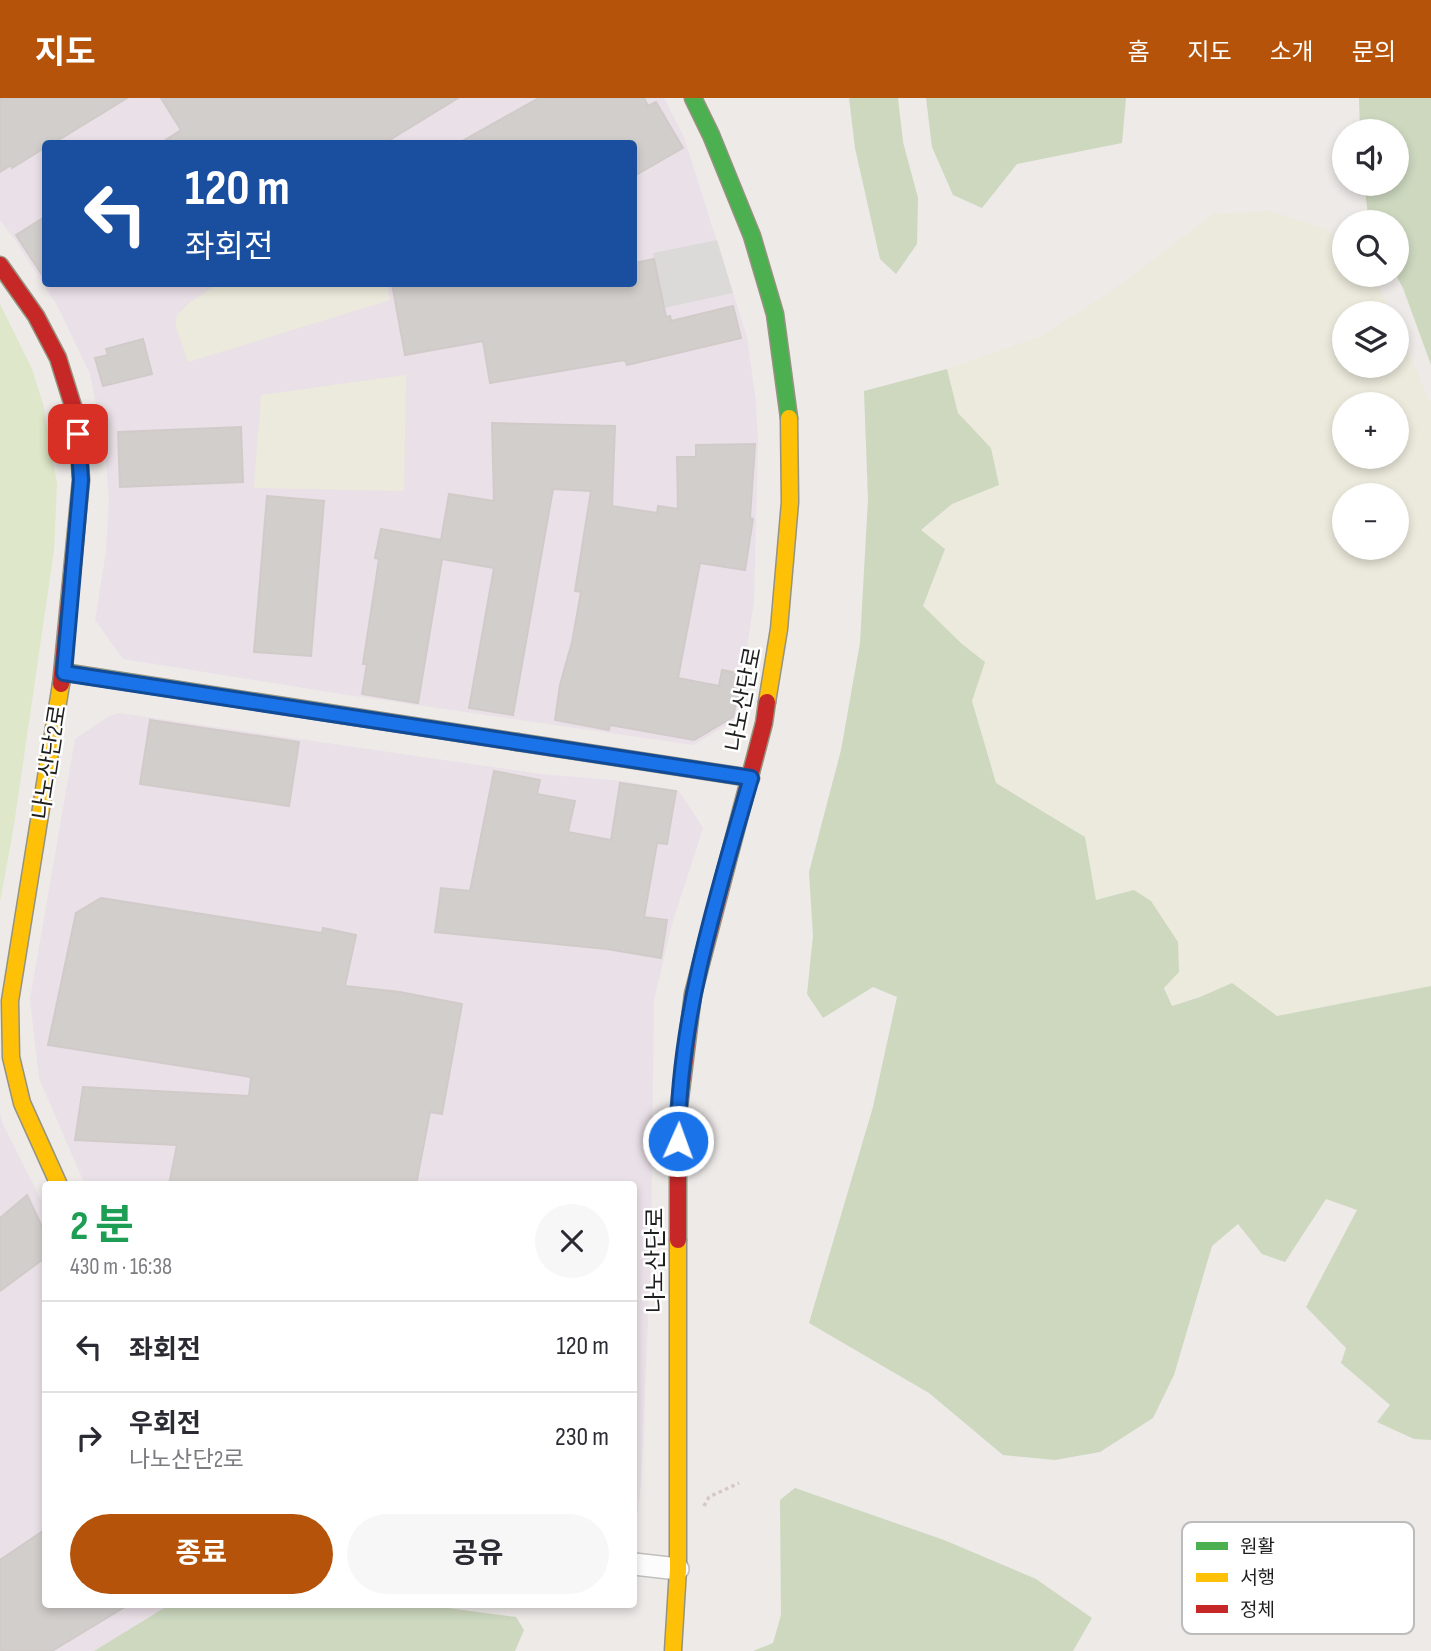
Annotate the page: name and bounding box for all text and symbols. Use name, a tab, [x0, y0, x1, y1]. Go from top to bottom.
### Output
text: 지도	[35, 33, 96, 73]
text: 홈	[1127, 38, 1149, 67]
text: 지도	[1187, 38, 1232, 67]
text: 소개	[1270, 38, 1314, 67]
text: 문의	[1352, 38, 1396, 67]
map controls	[1332, 119, 1409, 560]
button: sound	[1332, 119, 1409, 196]
text: 120 m	[185, 160, 290, 219]
icon: left	[70, 168, 161, 259]
button: search	[1332, 210, 1409, 287]
text: 좌회전	[185, 228, 273, 267]
button: layers	[1332, 301, 1409, 378]
button: +	[1332, 392, 1409, 469]
pin	[48, 404, 108, 464]
icon: arrive	[59, 415, 97, 453]
button: −	[1332, 483, 1409, 560]
street label: 나노산단로	[720, 645, 768, 754]
street label: 나노산단2로	[27, 703, 73, 821]
position arrow	[641, 1104, 715, 1178]
text: 2 분	[70, 1201, 134, 1252]
button: close	[535, 1204, 609, 1278]
street label: 나노산단로	[642, 1207, 670, 1313]
text: 430 m · 16:38	[70, 1253, 172, 1281]
icon: left	[70, 1328, 108, 1366]
text: 120 m	[556, 1331, 609, 1362]
text: 좌회전	[129, 1335, 201, 1366]
text: 우회전	[129, 1409, 201, 1440]
icon: right	[70, 1419, 108, 1457]
text: 230 m	[555, 1422, 609, 1453]
text: 나노산단2로	[129, 1446, 244, 1474]
button: 종료	[70, 1514, 333, 1594]
button: 공유	[347, 1514, 609, 1594]
legend	[1182, 1522, 1414, 1634]
text: 원활	[1240, 1536, 1275, 1559]
text: 서행	[1240, 1567, 1275, 1590]
text: 정체	[1240, 1599, 1275, 1622]

